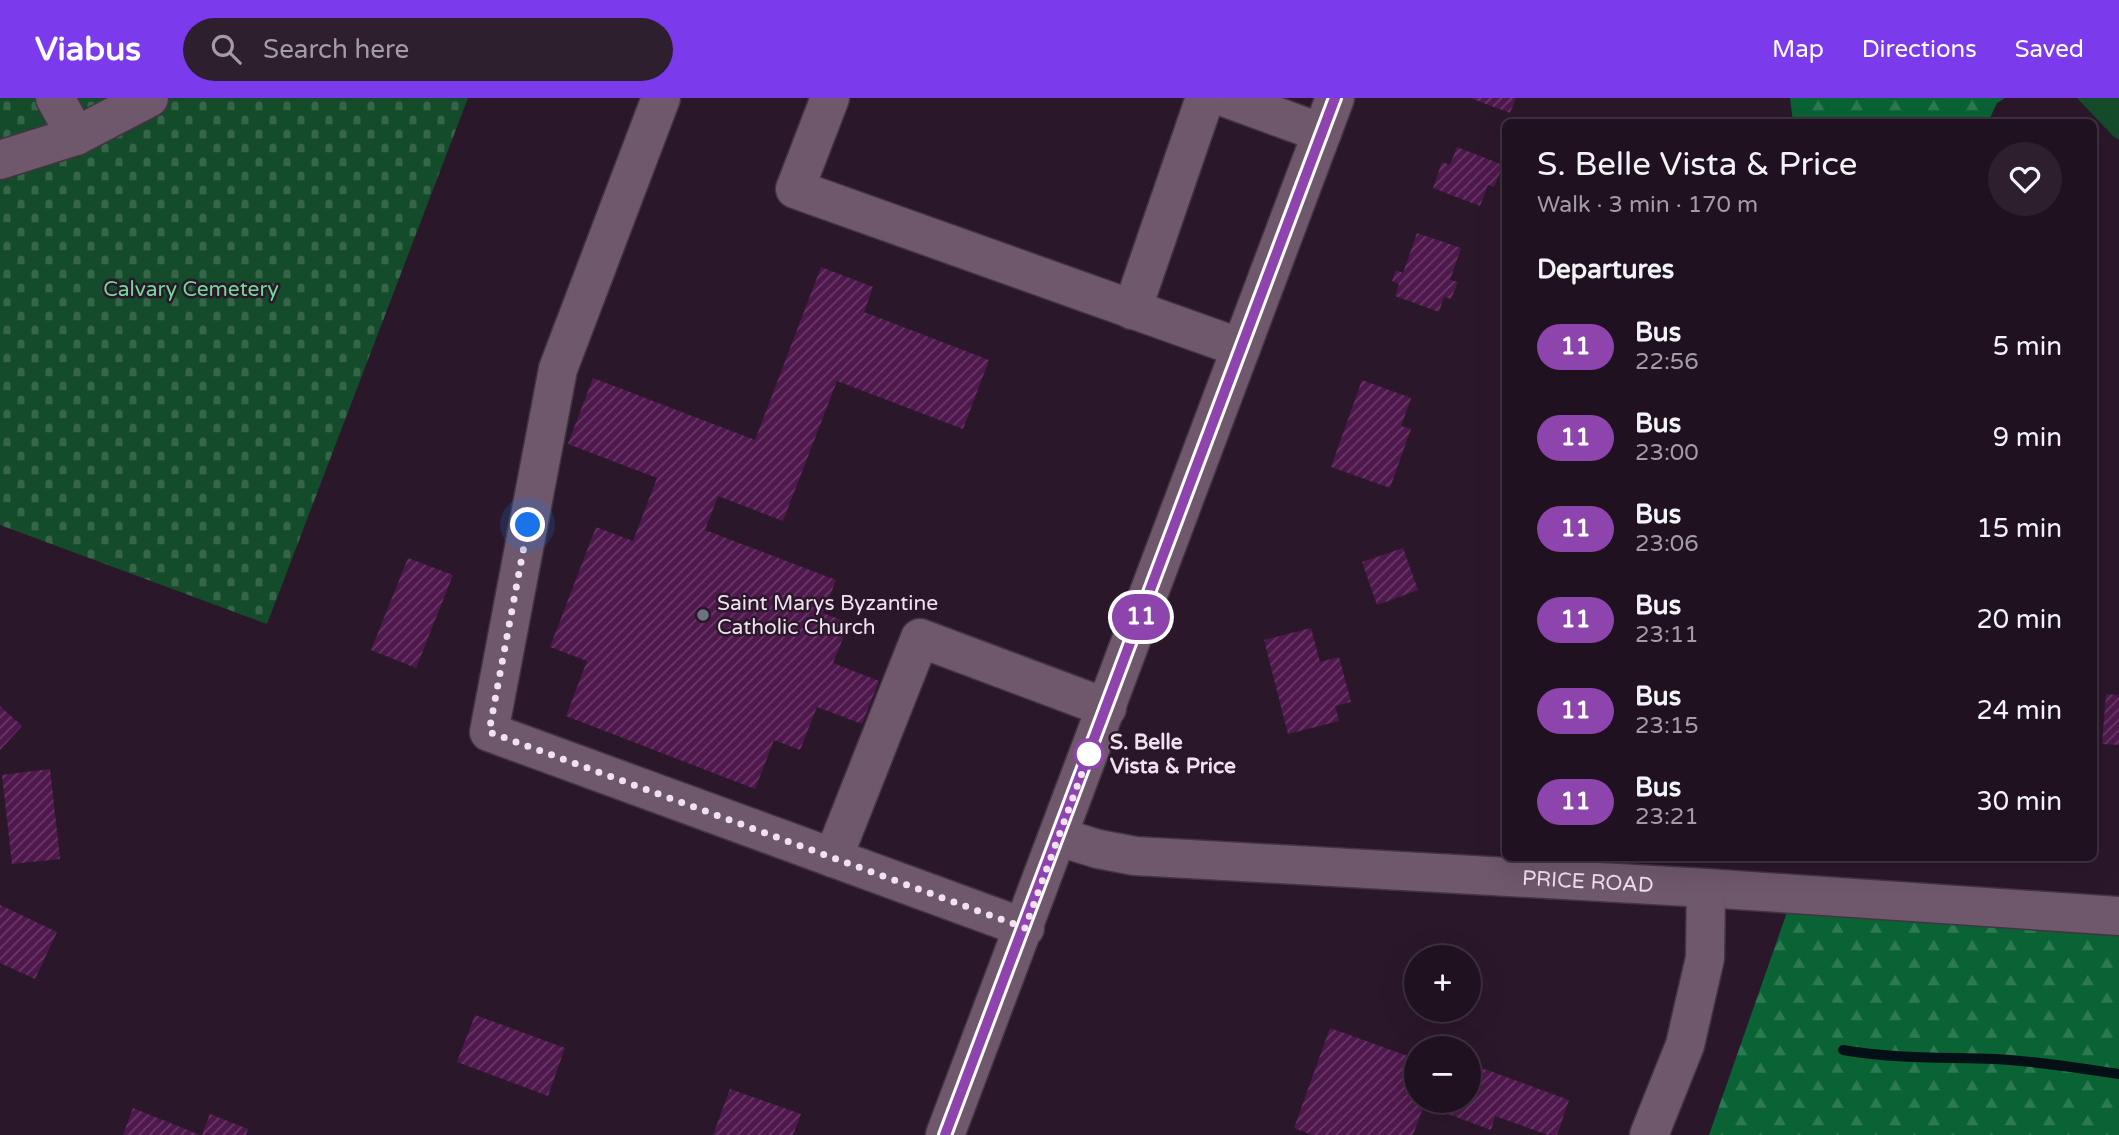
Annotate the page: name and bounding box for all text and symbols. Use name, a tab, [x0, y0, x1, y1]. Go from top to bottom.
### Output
search box	[183, 18, 673, 81]
text: Viabus	[35, 30, 141, 69]
icon: search	[207, 30, 245, 68]
text: Search here	[263, 34, 409, 65]
text: Map	[1772, 35, 1824, 64]
text: Directions	[1862, 35, 1977, 64]
text: Saved	[2015, 35, 2084, 64]
button: heart	[1988, 142, 2062, 216]
text: S. Belle Vista & Price	[1537, 145, 1857, 184]
text: Walk · 3 min · 170 m	[1537, 191, 1758, 219]
text: Departures	[1537, 254, 1674, 285]
park label: Calvary Cemetery	[103, 277, 279, 302]
text: Bus	[1635, 317, 1681, 348]
text: 5 min	[1993, 331, 2062, 362]
text: 11	[1560, 332, 1591, 361]
text: 22:56	[1635, 348, 1699, 376]
text: Bus	[1635, 408, 1681, 439]
text: 9 min	[1993, 422, 2062, 453]
text: 11	[1560, 423, 1591, 452]
text: 23:00	[1635, 439, 1699, 467]
text: Bus	[1635, 499, 1681, 530]
your location	[510, 507, 545, 542]
text: 15 min	[1976, 513, 2062, 544]
text: 11	[1560, 514, 1591, 543]
text: 23:06	[1635, 530, 1699, 558]
text: Bus	[1635, 590, 1681, 621]
place label: Saint Marys Byzantine Catholic Church	[717, 591, 938, 640]
line badge: 11	[1110, 594, 1172, 640]
text: 11	[1126, 602, 1156, 631]
text: 20 min	[1976, 604, 2062, 635]
text: 11	[1560, 605, 1591, 634]
marker: Saint Marys Byzantine Catholic Church	[695, 607, 711, 623]
text: 23:11	[1635, 621, 1699, 649]
text: Bus	[1635, 681, 1681, 712]
text: 24 min	[1976, 695, 2062, 726]
text: 11	[1560, 696, 1591, 725]
text: 23:15	[1635, 712, 1699, 740]
place label: S. Belle Vista & Price	[1110, 730, 1236, 779]
marker: S. Belle Vista & Price	[1074, 739, 1104, 769]
text: Bus	[1635, 772, 1681, 803]
text: 30 min	[1976, 786, 2062, 817]
text: 11	[1560, 787, 1591, 816]
text: 23:21	[1635, 803, 1699, 831]
street label: PRICE ROAD	[1521, 866, 1654, 898]
map controls	[1404, 945, 1481, 1113]
button: +	[1404, 945, 1481, 1022]
button: −	[1404, 1036, 1481, 1113]

